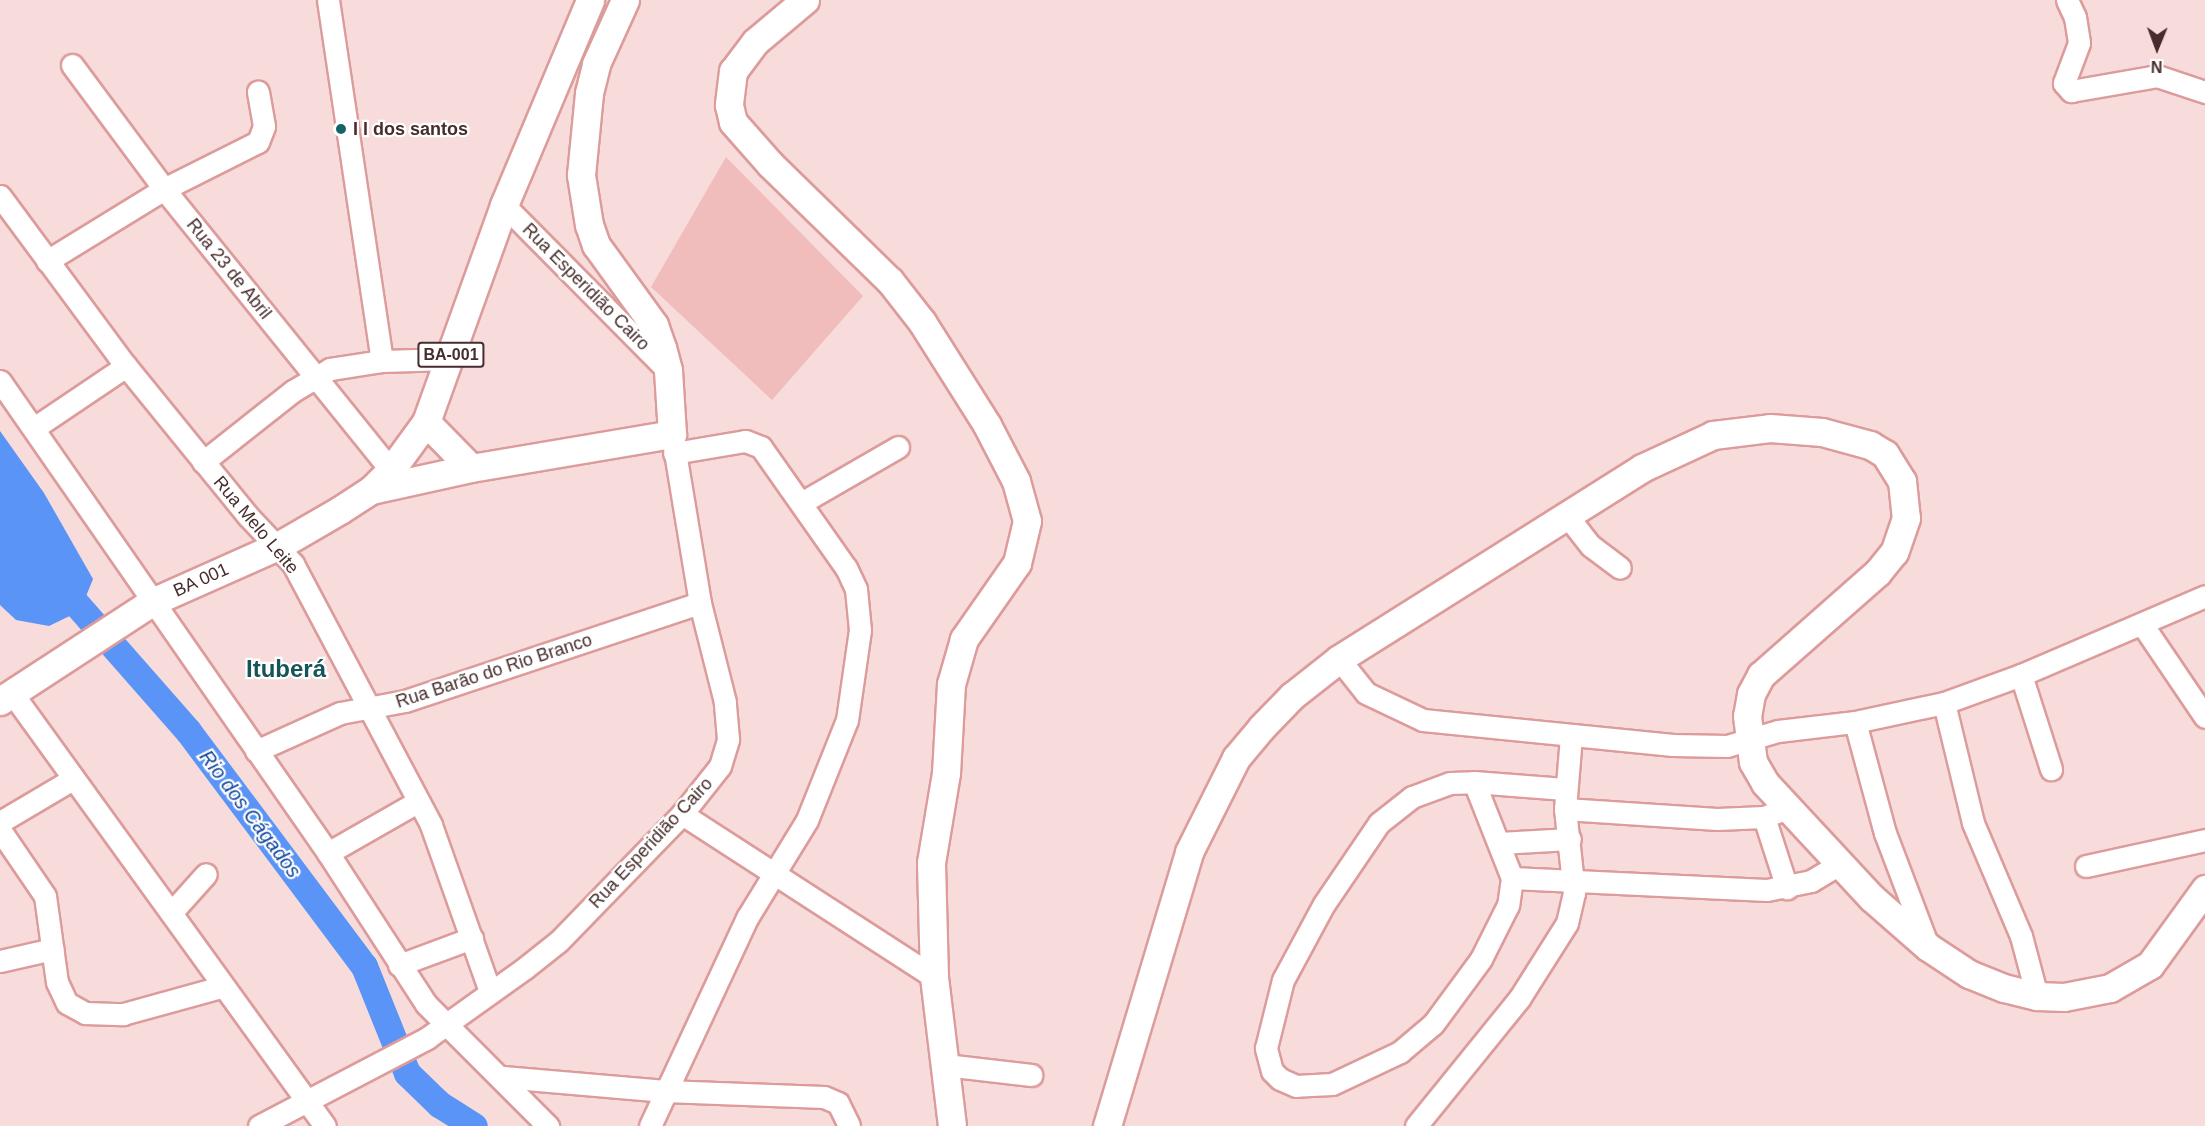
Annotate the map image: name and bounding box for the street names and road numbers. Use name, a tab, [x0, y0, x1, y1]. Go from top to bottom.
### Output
street label: Rua 23 de Abril	[182, 214, 276, 324]
street label: Rua Esperidião Cairo	[518, 219, 654, 355]
road number: BA-001	[416, 342, 486, 368]
street label: Rua Melo Leite	[209, 472, 303, 578]
street label: BA 001	[170, 558, 232, 602]
street label: Rua Barão do Rio Branco	[393, 629, 595, 713]
street label: Rua Esperidião Cairo	[585, 773, 717, 913]

